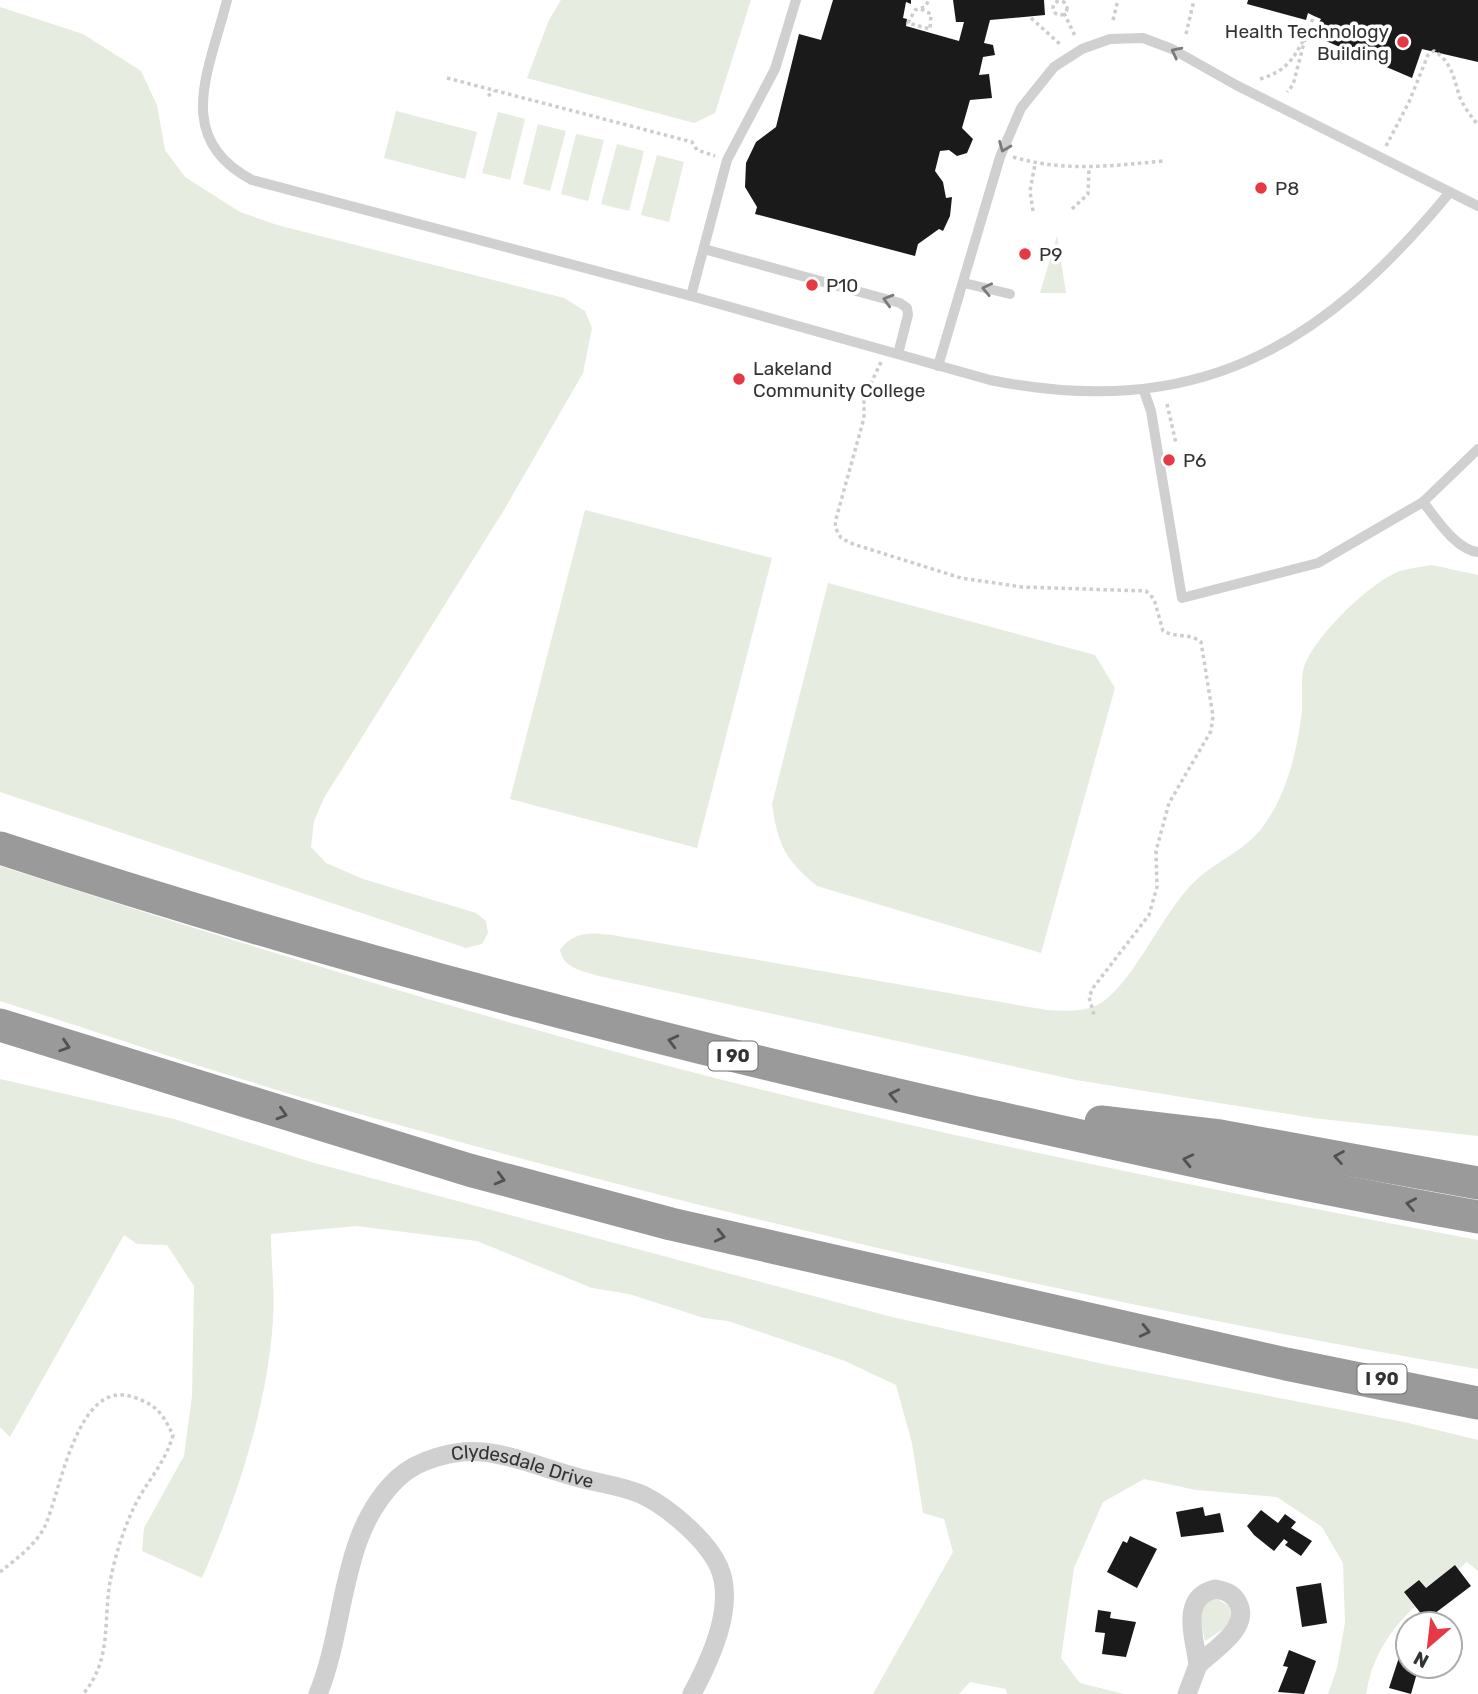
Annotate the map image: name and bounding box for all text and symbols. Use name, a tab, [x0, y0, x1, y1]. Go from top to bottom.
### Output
place label: Health Technology Building	[1225, 20, 1389, 65]
marker: Health Technology Building	[1395, 34, 1411, 50]
one-way arrow	[1171, 46, 1183, 60]
one-way arrow	[999, 141, 1013, 153]
place label: P8	[1275, 177, 1299, 200]
marker: P8	[1253, 180, 1269, 196]
place label: P9	[1039, 243, 1062, 266]
marker: P9	[1017, 246, 1033, 262]
place label: P10	[826, 274, 858, 297]
marker: P10	[804, 277, 820, 293]
one-way arrow	[981, 282, 993, 297]
one-way arrow	[882, 294, 894, 309]
place label: Lakeland Community College	[753, 357, 925, 402]
marker: Lakeland Community College	[731, 371, 747, 387]
place label: P6	[1183, 449, 1207, 472]
marker: P6	[1161, 452, 1177, 468]
one-way arrow	[667, 1035, 679, 1049]
one-way arrow	[58, 1038, 71, 1052]
road number: I 90	[708, 1042, 758, 1070]
one-way arrow	[888, 1088, 900, 1103]
one-way arrow	[276, 1106, 288, 1121]
one-way arrow	[1333, 1150, 1345, 1165]
one-way arrow	[1182, 1154, 1194, 1169]
one-way arrow	[494, 1171, 506, 1185]
one-way arrow	[1405, 1198, 1417, 1213]
one-way arrow	[714, 1228, 726, 1242]
one-way arrow	[1139, 1323, 1151, 1338]
road number: I 90	[1358, 1364, 1406, 1394]
street label: Clydesdale Drive	[450, 1440, 596, 1493]
north arrow	[1394, 1610, 1464, 1680]
text: N	[1410, 1646, 1433, 1673]

